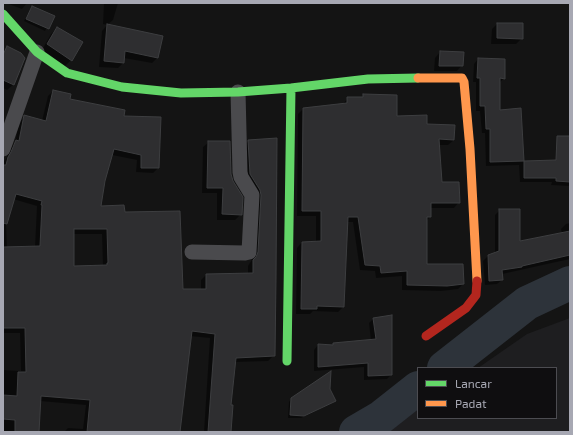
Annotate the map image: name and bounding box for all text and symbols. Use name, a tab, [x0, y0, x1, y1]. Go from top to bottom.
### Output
legend	[417, 367, 557, 419]
text: Lancar	[455, 376, 492, 390]
text: Padat	[455, 396, 487, 410]

